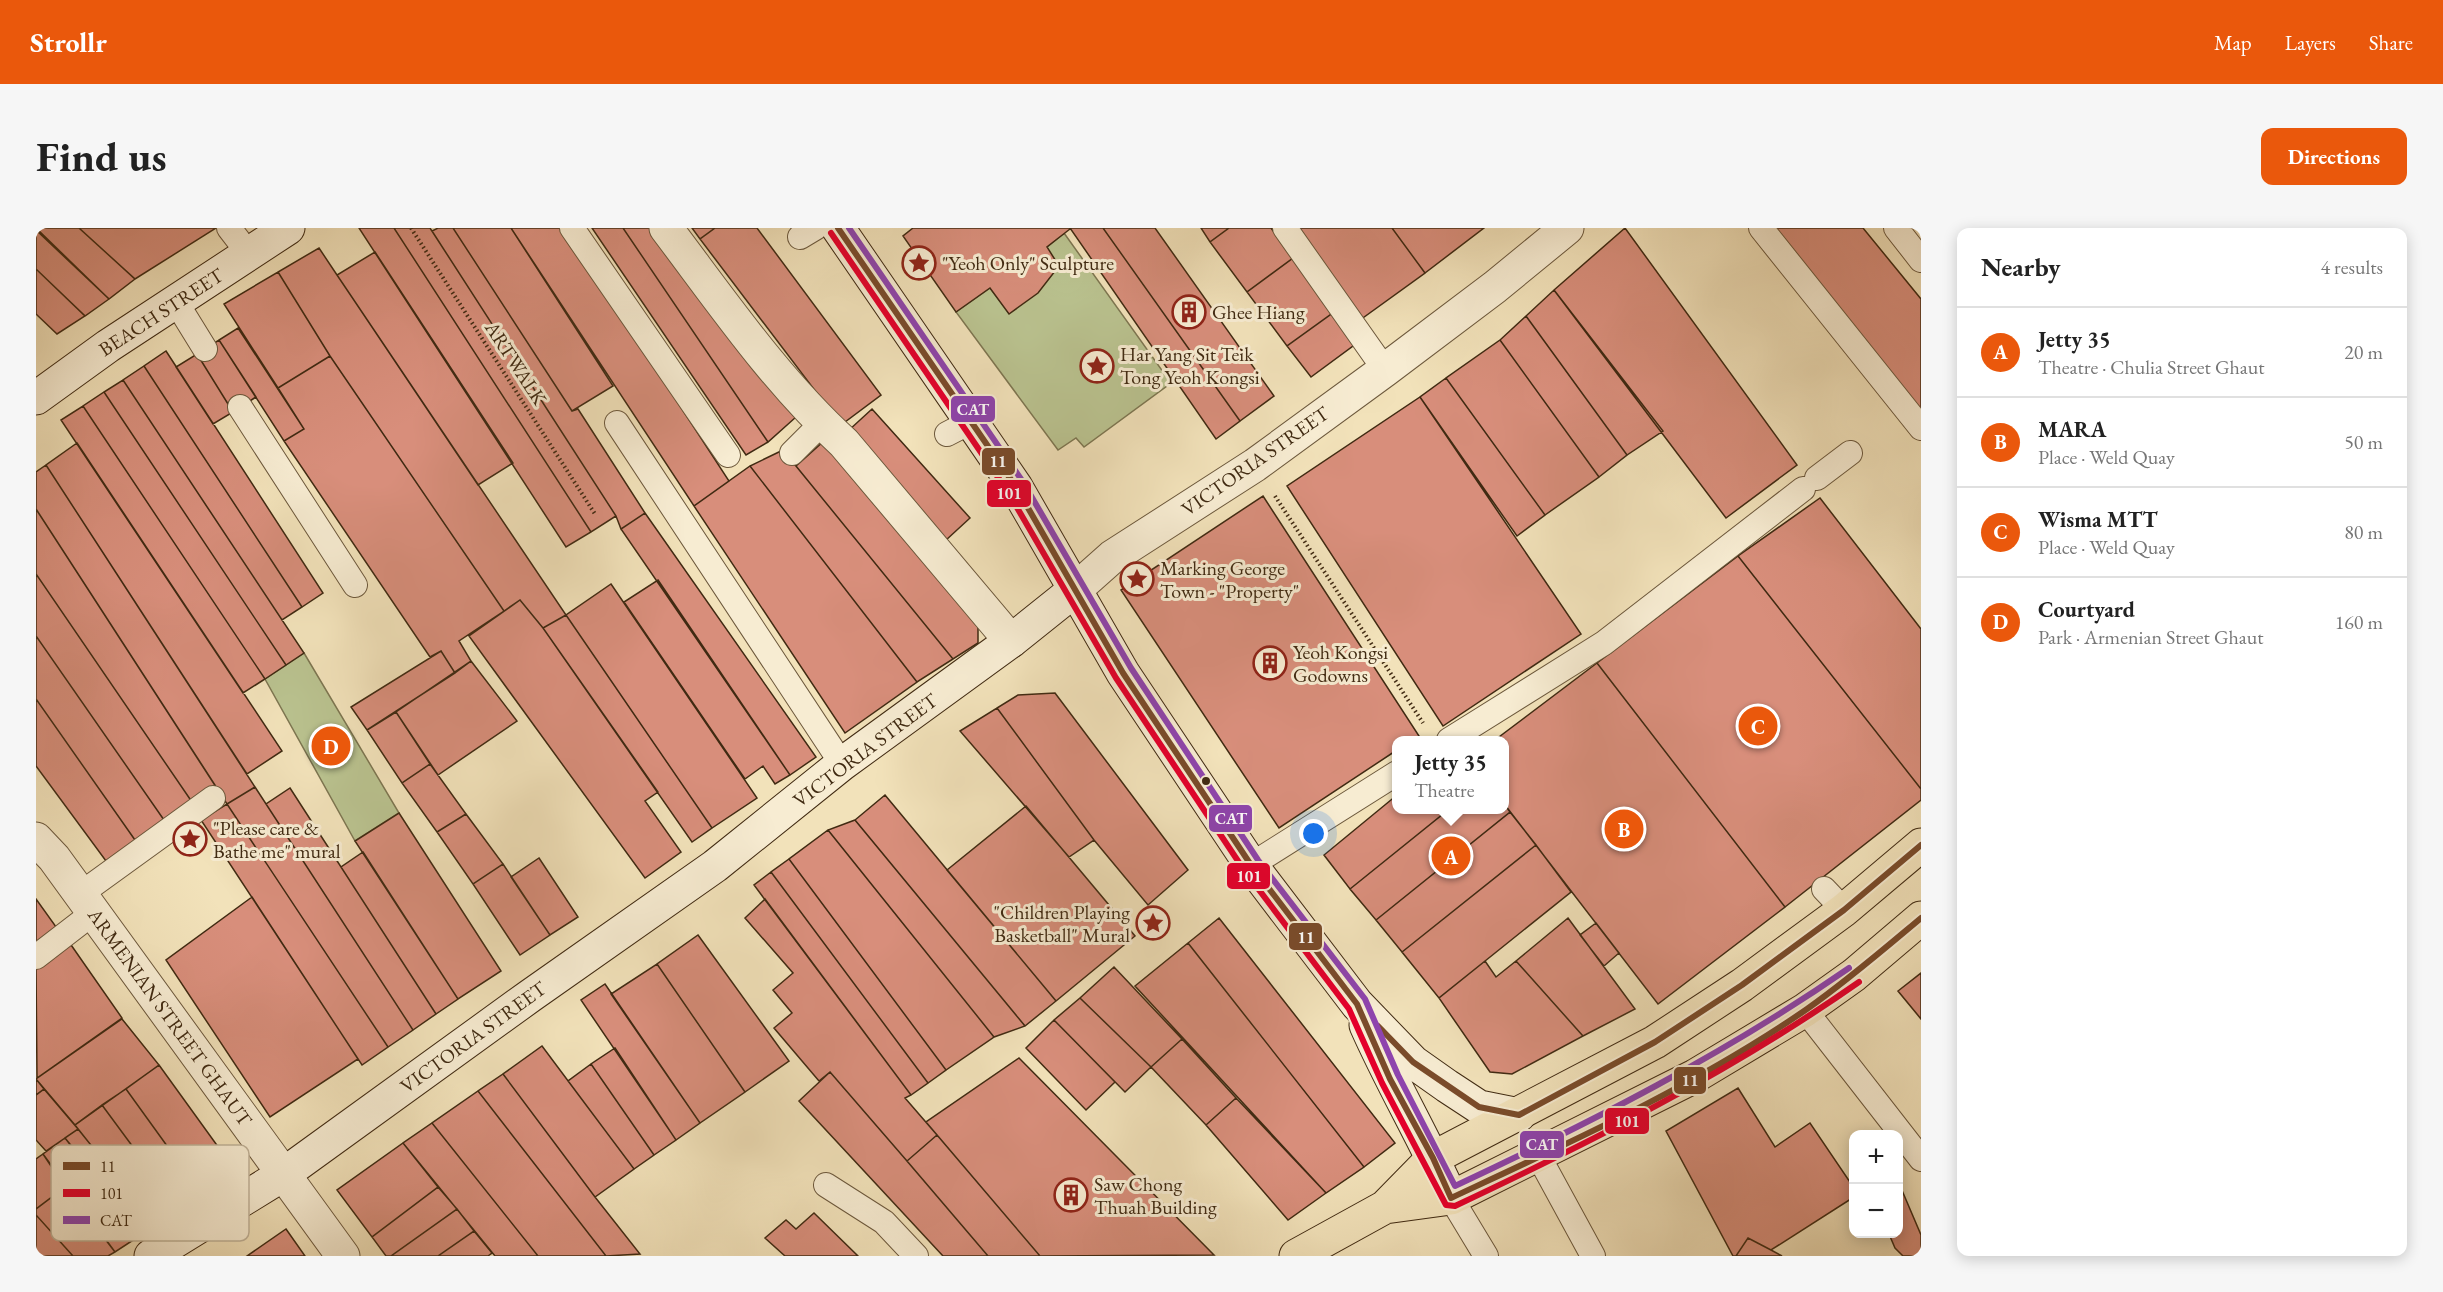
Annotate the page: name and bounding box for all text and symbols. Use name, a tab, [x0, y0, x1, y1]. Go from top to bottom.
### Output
text: Strollr	[30, 24, 107, 60]
text: Map	[2214, 29, 2252, 56]
text: Layers	[2285, 29, 2336, 56]
text: Share	[2369, 29, 2413, 56]
button: Directions	[2261, 128, 2407, 185]
text: Find us	[36, 129, 167, 184]
place icon: "Yeoh Only" Sculpture	[901, 245, 937, 281]
place label: "Yeoh Only" Sculpture	[942, 250, 1114, 276]
text: Nearby	[1981, 250, 2061, 284]
text: 4 results	[2320, 254, 2383, 280]
street label: BEACH STREET	[94, 262, 229, 362]
building icon: Ghee Hiang	[1171, 294, 1207, 330]
place label: Ghee Hiang	[1212, 299, 1305, 325]
street label: ARTWALK	[479, 315, 553, 410]
text: Jetty 35	[2038, 325, 2111, 354]
text: A	[1993, 339, 2008, 365]
text: 20 m	[2344, 339, 2383, 365]
place label: Har Yang Sit Teik Tong Yeoh Kongsi	[1120, 341, 1260, 390]
place icon: Har Yang Sit Teik Tong Yeoh Kongsi	[1079, 348, 1115, 384]
text: Theatre · Chulia Street Ghaut	[2038, 354, 2265, 380]
line badge: CAT	[950, 395, 996, 423]
text: CAT	[957, 399, 990, 420]
street label: VICTORIA STREET	[1176, 400, 1334, 522]
text: MARA	[2038, 415, 2106, 444]
text: B	[1994, 429, 2007, 455]
text: 50 m	[2344, 429, 2383, 455]
text: Place · Weld Quay	[2038, 444, 2175, 470]
line badge: 11	[981, 447, 1016, 476]
text: 11	[990, 451, 1006, 472]
line badge: 101	[986, 479, 1032, 508]
text: 101	[996, 483, 1022, 504]
text: Wisma MTT	[2038, 505, 2158, 534]
text: C	[1993, 519, 2008, 545]
text: 80 m	[2344, 519, 2383, 545]
text: Place · Weld Quay	[2038, 534, 2175, 560]
place label: Marking George Town - "Property"	[1160, 555, 1299, 604]
place icon: Marking George Town - "Property"	[1119, 561, 1155, 597]
text: Courtyard	[2038, 595, 2135, 624]
text: D	[1993, 609, 2008, 635]
text: 160 m	[2335, 609, 2383, 635]
text: Park · Armenian Street Ghaut	[2038, 624, 2264, 650]
place label: Yeoh Kongsi Godowns	[1293, 639, 1388, 688]
building icon: Yeoh Kongsi Godowns	[1252, 645, 1288, 681]
street label: VICTORIA STREET	[787, 687, 943, 813]
pin: C	[1738, 704, 1778, 748]
pin: D	[312, 724, 350, 768]
popup	[1392, 736, 1509, 814]
text: Jetty 35	[1414, 748, 1487, 777]
unlabelled marker	[1200, 775, 1212, 787]
text: Theatre	[1414, 777, 1474, 803]
line badge: CAT	[1208, 804, 1253, 833]
pin: B	[1604, 806, 1644, 852]
text: CAT	[1215, 808, 1248, 829]
place label: "Please care & Bathe me" mural	[213, 815, 341, 864]
your location	[1299, 819, 1328, 848]
place icon: "Please care & Bathe me" mural	[172, 821, 208, 857]
pin: A	[1432, 834, 1470, 878]
line badge: 101	[1226, 862, 1271, 890]
text: 101	[1236, 866, 1262, 887]
place label: "Children Playing Basketball" Mural	[994, 899, 1130, 948]
street label: ARMENIAN STREET GHAUT	[81, 902, 258, 1132]
place icon: "Children Playing Basketball" Mural	[1135, 905, 1171, 941]
line badge: 11	[1288, 922, 1323, 951]
text: 11	[1298, 927, 1314, 948]
street label: VICTORIA STREET	[395, 975, 552, 1099]
line badge: 11	[1673, 1066, 1707, 1095]
text: 11	[1682, 1070, 1698, 1091]
line badge: 101	[1604, 1107, 1650, 1135]
text: 101	[1614, 1111, 1640, 1132]
line badge: CAT	[1519, 1130, 1565, 1159]
map controls	[1849, 1130, 1903, 1238]
button: +	[1849, 1130, 1903, 1184]
text: CAT	[1526, 1134, 1559, 1155]
legend	[51, 1145, 249, 1241]
text: 11	[100, 1156, 115, 1177]
place label: Saw Chong Thuah Building	[1094, 1171, 1217, 1220]
building icon: Saw Chong Thuah Building	[1053, 1177, 1089, 1213]
text: 101	[100, 1183, 123, 1204]
button: −	[1849, 1184, 1903, 1238]
text: CAT	[100, 1210, 132, 1231]

